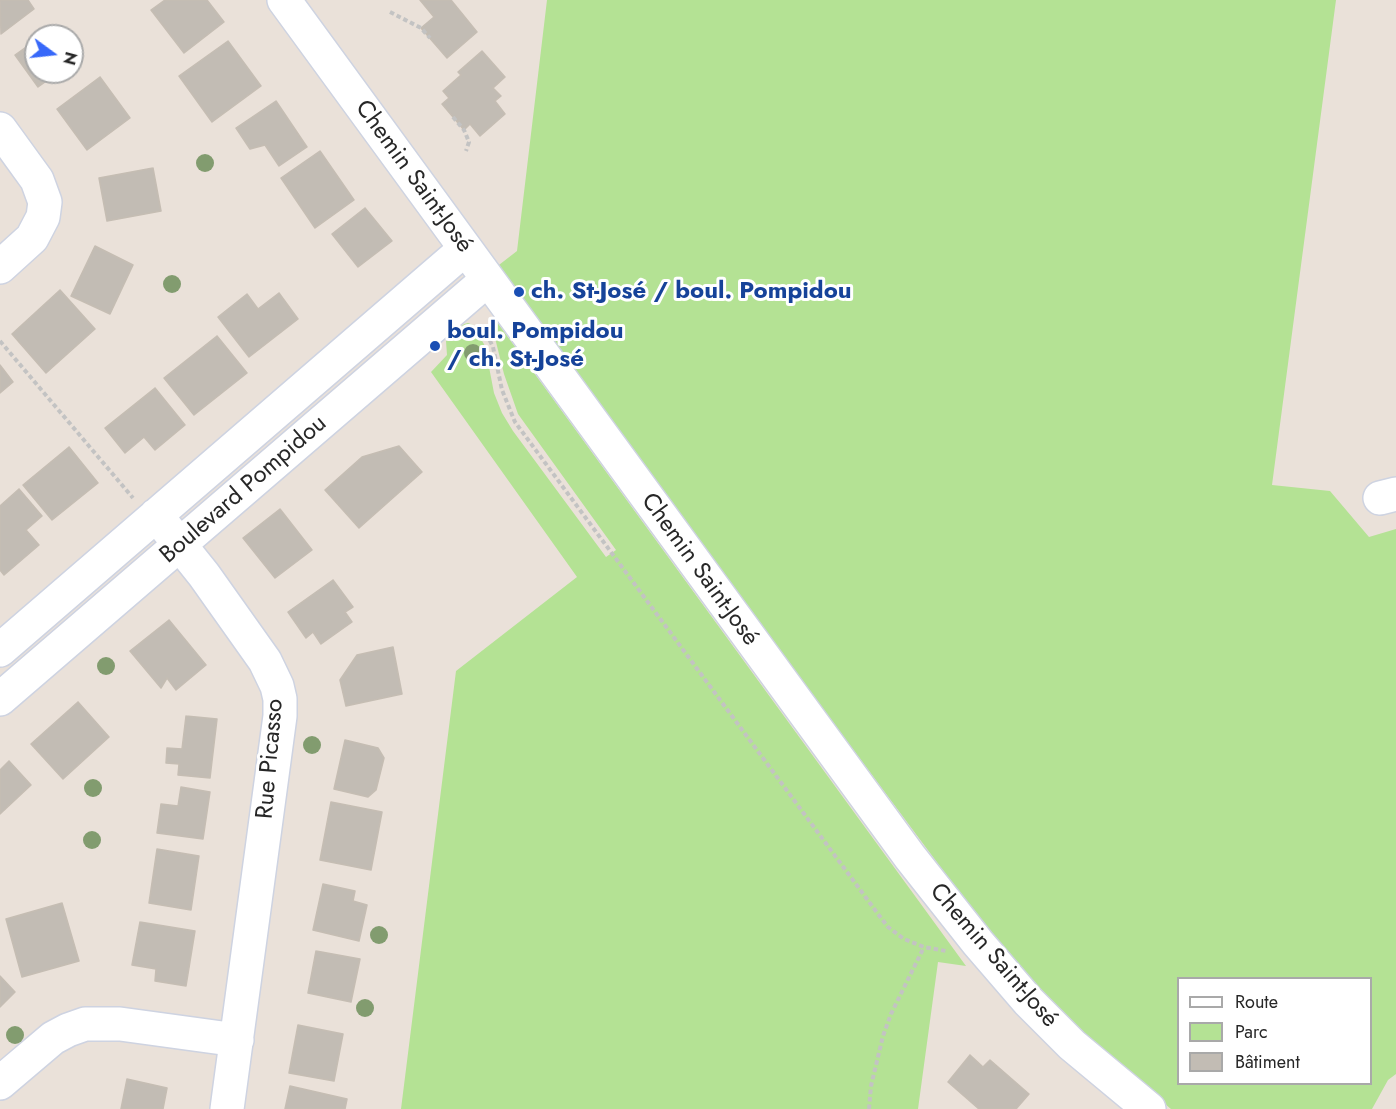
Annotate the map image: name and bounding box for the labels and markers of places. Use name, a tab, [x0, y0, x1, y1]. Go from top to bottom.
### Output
place label: ch. St-José / boul. Pompidou	[531, 278, 852, 306]
marker: ch. St-José / boul. Pompidou	[512, 285, 526, 299]
place label: boul. Pompidou / ch. St-José	[447, 318, 623, 374]
marker: boul. Pompidou / ch. St-José	[428, 339, 442, 353]

